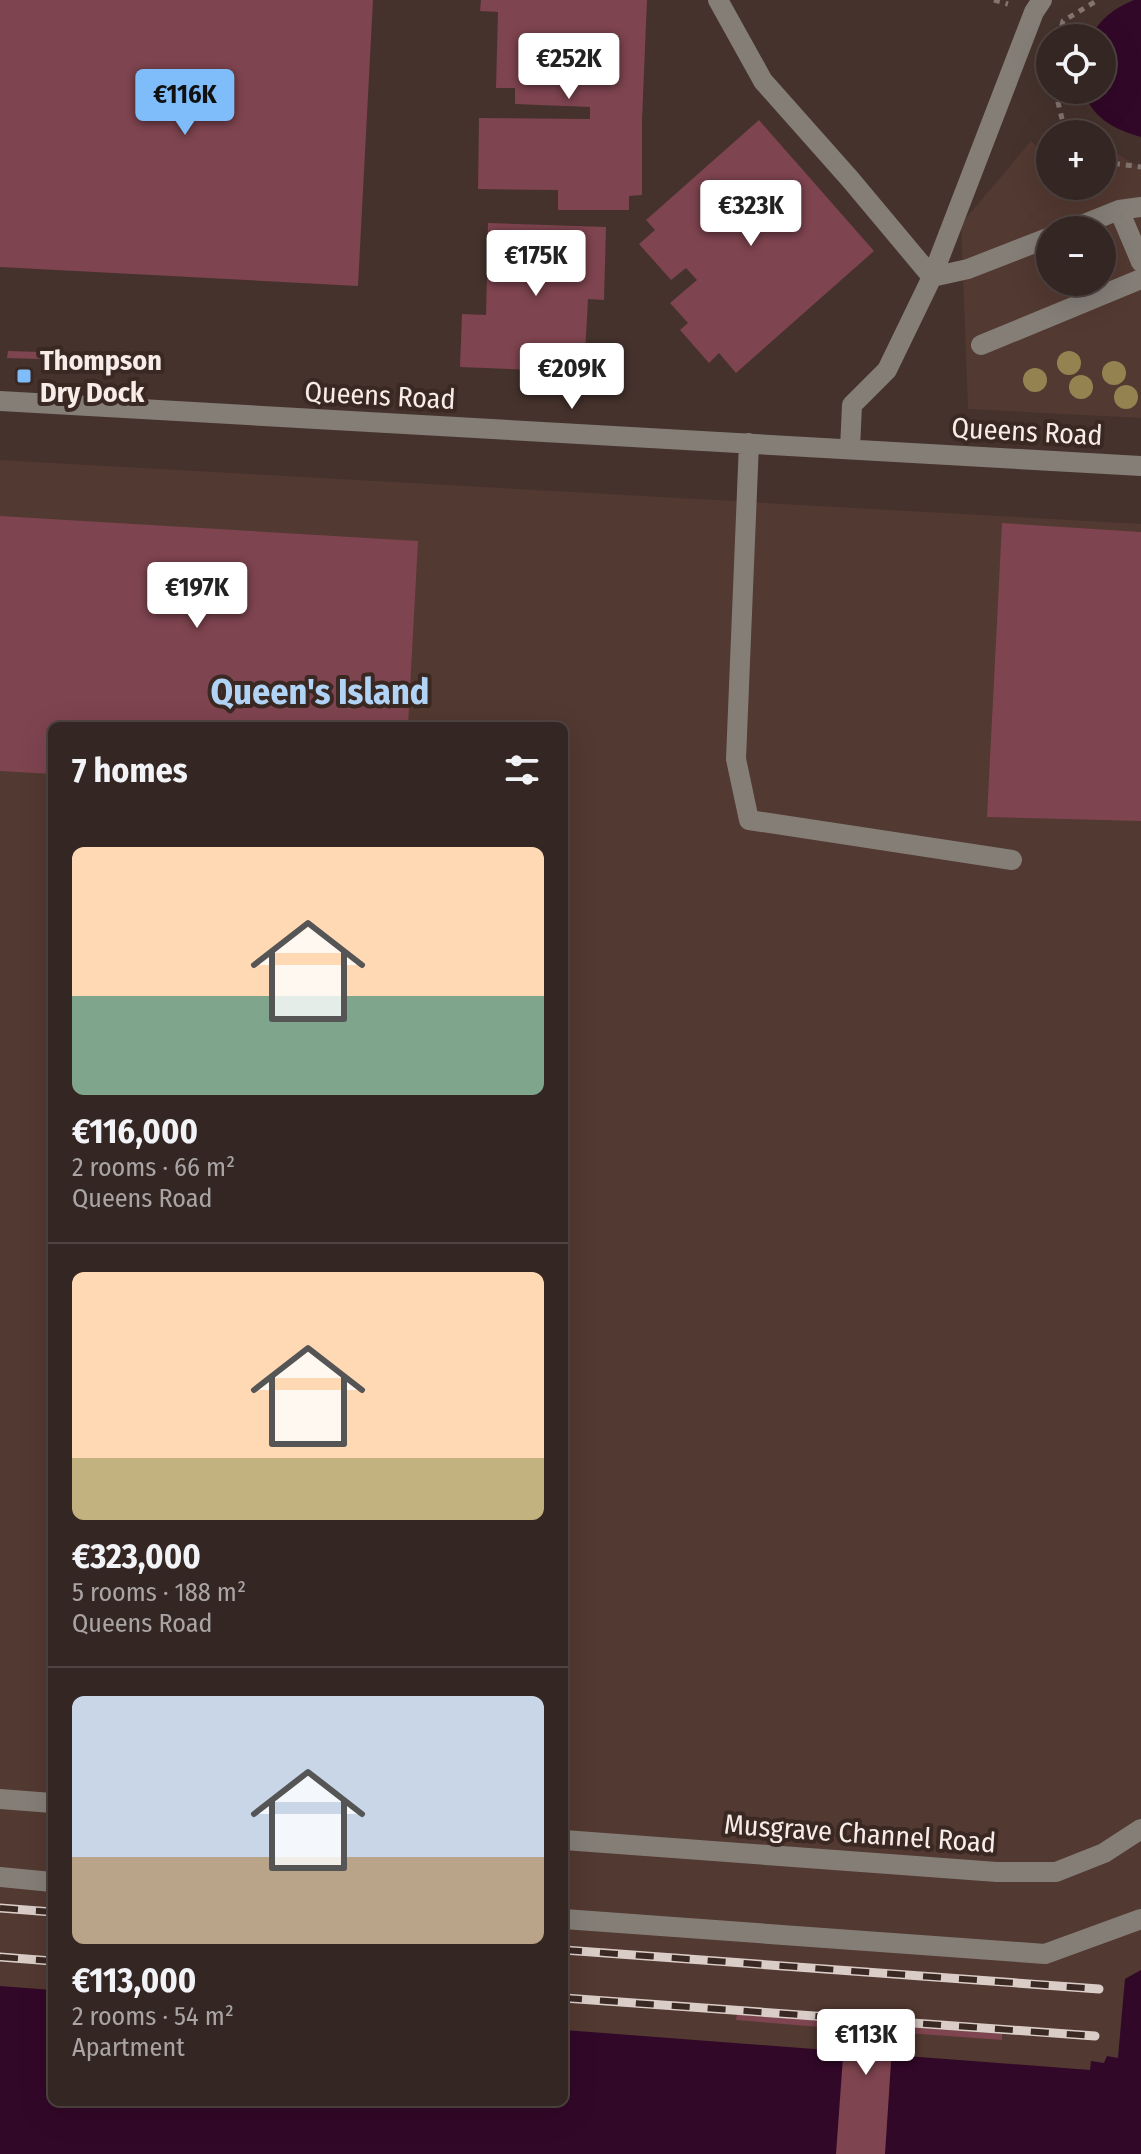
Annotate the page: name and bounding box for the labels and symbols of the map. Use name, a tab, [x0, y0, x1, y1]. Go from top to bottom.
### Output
pin: €252K	[513, 33, 625, 101]
pin: €116K	[129, 69, 241, 137]
pin: €323K	[695, 180, 807, 248]
pin: €175K	[480, 230, 592, 298]
pin: €209K	[516, 343, 628, 411]
place label: Thompson Dry Dock	[40, 344, 162, 409]
marker: Thompson Dry Dock	[15, 367, 33, 385]
street label: Queens Road	[304, 375, 456, 416]
street label: Queens Road	[951, 411, 1103, 452]
pin: €197K	[141, 562, 253, 630]
district label: Queen's Island	[211, 670, 429, 714]
street label: Musgrave Channel Road	[723, 1808, 997, 1859]
pin: €113K	[810, 2009, 922, 2077]

